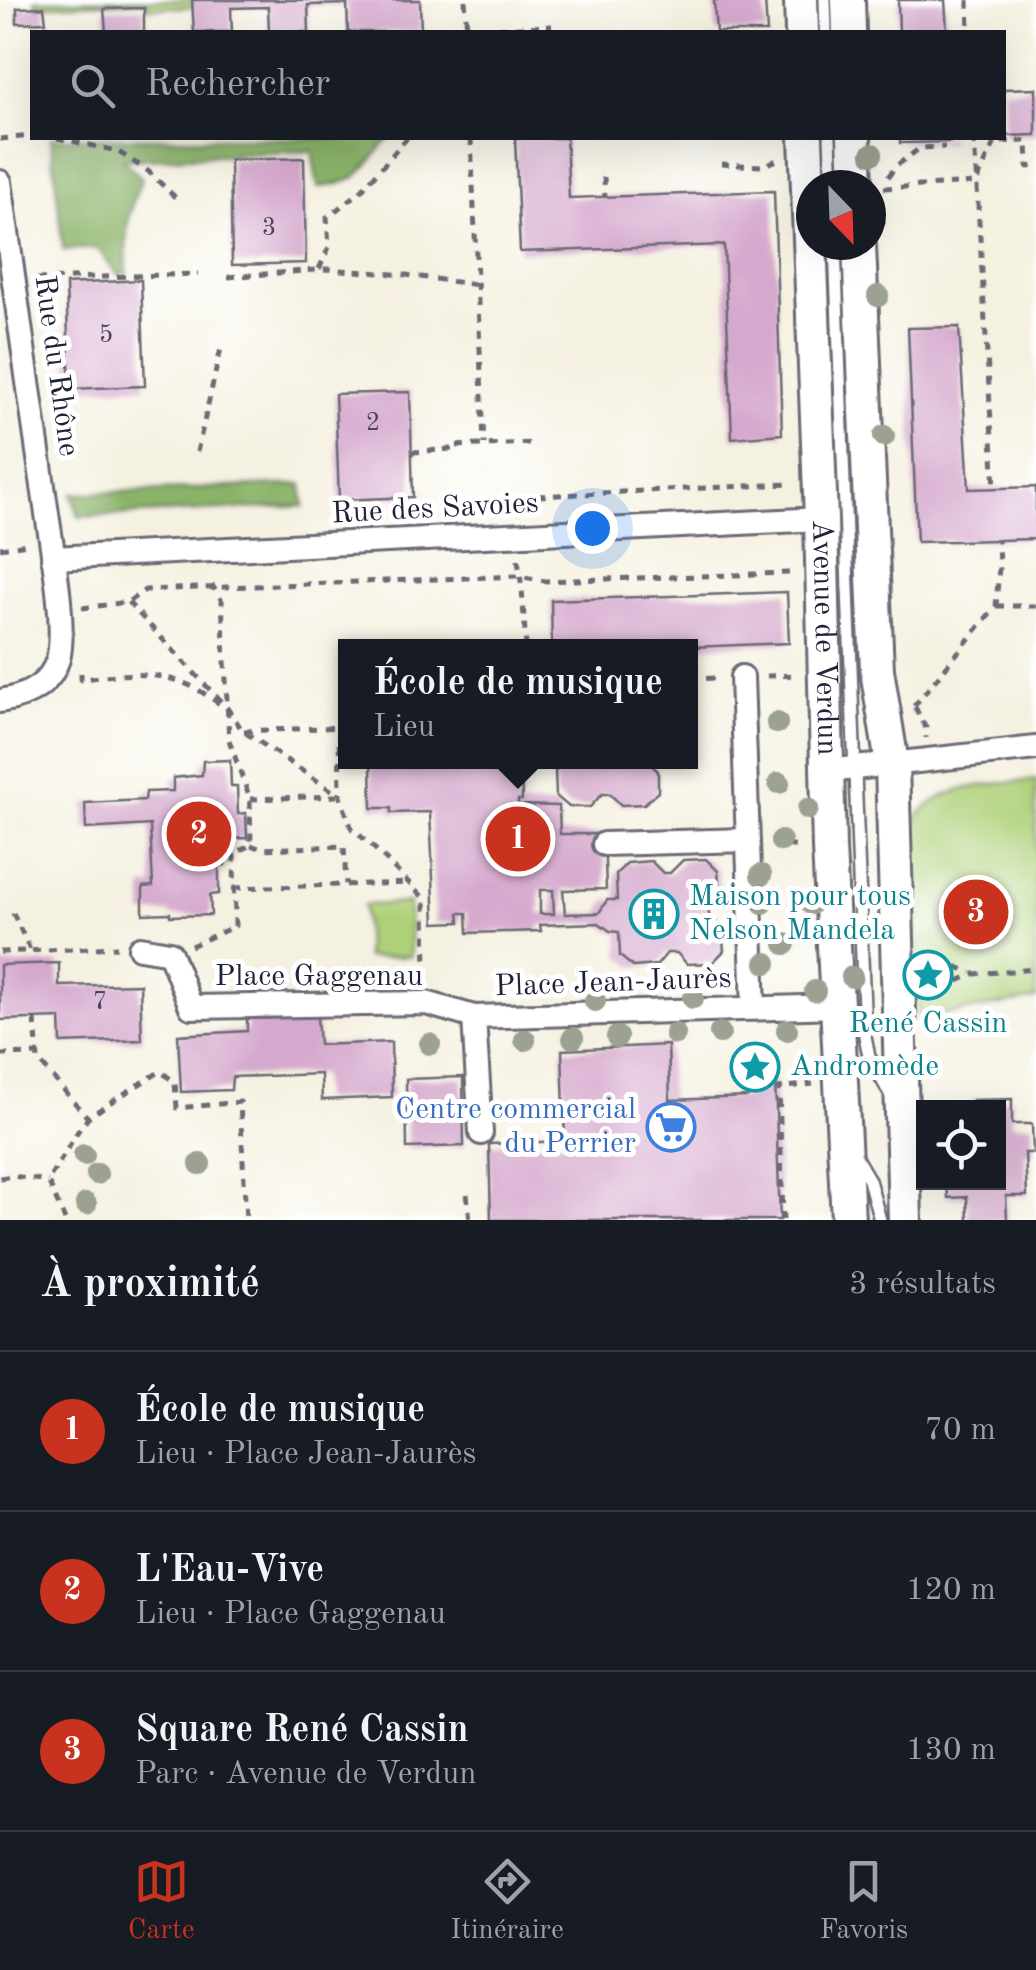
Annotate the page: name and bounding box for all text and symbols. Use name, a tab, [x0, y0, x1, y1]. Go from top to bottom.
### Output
search box	[30, 30, 1006, 140]
icon: search	[65, 58, 120, 113]
text: Rechercher	[145, 66, 330, 104]
north arrow	[796, 170, 886, 260]
house number: 3	[262, 216, 276, 241]
street label: Rue du Rhône	[28, 274, 84, 458]
house number: 5	[99, 323, 113, 348]
house number: 2	[366, 411, 380, 436]
street label: Rue des Savoies	[331, 489, 539, 529]
your location	[567, 503, 618, 554]
street label: Avenue de Verdun	[806, 519, 842, 756]
popup	[338, 639, 698, 769]
text: École de musique	[373, 665, 663, 703]
text: Lieu	[373, 712, 435, 744]
pin: 2	[166, 796, 232, 872]
pin: 1	[486, 802, 550, 876]
pin: 3	[944, 874, 1008, 950]
place label: Maison pour tous Nelson Mandela	[689, 882, 911, 946]
building icon: Maison pour tous Nelson Mandela	[628, 888, 680, 940]
place icon: René Cassin	[902, 949, 954, 1001]
street label: Place Gaggenau	[215, 962, 423, 992]
street label: Place Jean-Jaurès	[494, 964, 732, 1002]
house number: 7	[93, 990, 107, 1015]
place label: René Cassin	[849, 1009, 1007, 1039]
place icon: Andromède	[729, 1041, 781, 1093]
place label: Andromède	[790, 1052, 939, 1082]
place label: Centre commercial du Perrier	[395, 1095, 636, 1159]
map controls	[916, 1100, 1006, 1190]
button: locate	[916, 1100, 1006, 1190]
supermarket icon: Centre commercial du Perrier	[645, 1101, 697, 1153]
text: À proximité	[40, 1264, 260, 1306]
text: 3 résultats	[849, 1269, 996, 1301]
text: École de musique	[135, 1392, 425, 1430]
text: 1	[63, 1415, 82, 1447]
text: 70 m	[925, 1415, 996, 1447]
text: Lieu · Place Jean-Jaurès	[135, 1439, 476, 1471]
text: L'Eau-Vive	[135, 1552, 324, 1590]
text: 2	[63, 1575, 82, 1607]
text: 120 m	[906, 1575, 996, 1607]
text: Lieu · Place Gaggenau	[135, 1599, 446, 1631]
text: Square René Cassin	[135, 1712, 469, 1750]
text: 3	[63, 1735, 82, 1767]
text: 130 m	[906, 1735, 996, 1767]
text: Parc · Avenue de Verdun	[135, 1759, 477, 1791]
tab: Carte	[128, 1854, 195, 1949]
tab: Itinéraire	[450, 1854, 564, 1949]
tab: Favoris	[819, 1854, 908, 1949]

